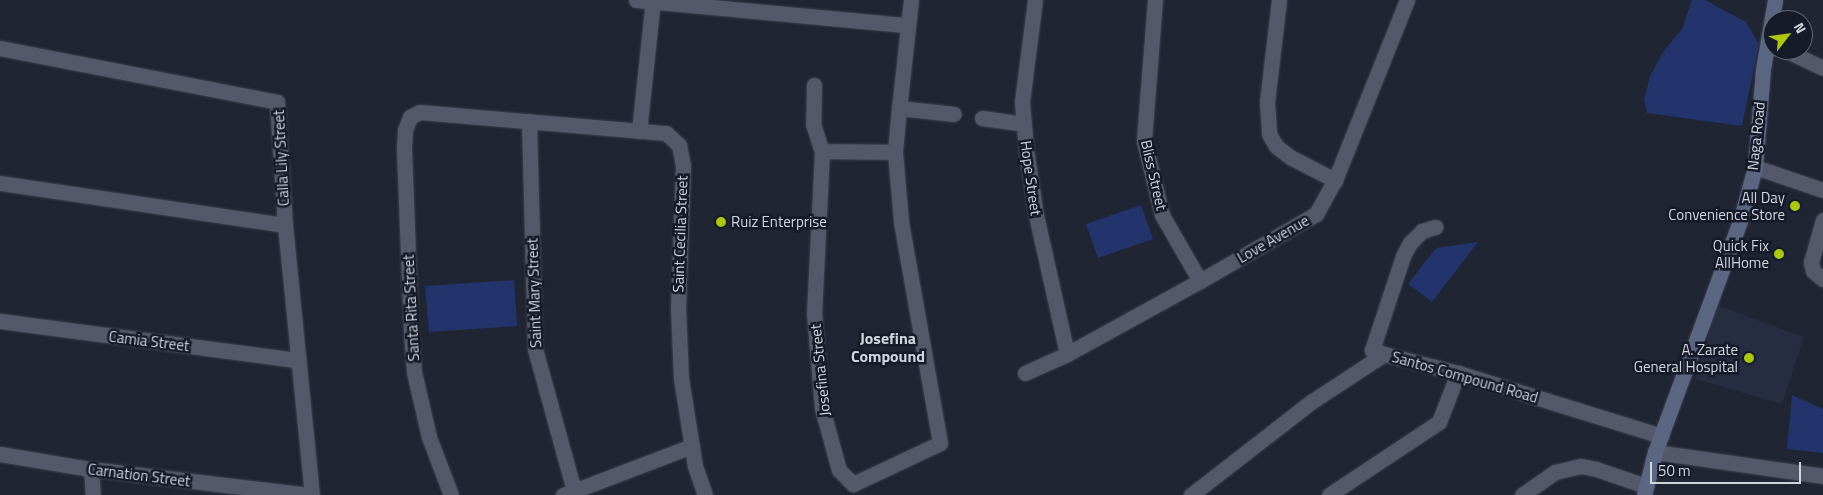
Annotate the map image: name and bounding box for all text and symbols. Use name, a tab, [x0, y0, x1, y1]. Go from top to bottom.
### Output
north arrow	[1763, 10, 1813, 60]
text: N	[1789, 18, 1812, 37]
street label: Naga Road	[1743, 101, 1769, 171]
street label: Calla Lily Street	[269, 109, 293, 207]
street label: Bliss Street	[1137, 138, 1171, 212]
street label: Hope Street	[1017, 139, 1045, 217]
street label: Saint Cecilia Street	[669, 175, 691, 293]
place label: All Day Convenience Store	[1668, 188, 1785, 223]
marker: All Day Convenience Store	[1789, 200, 1801, 212]
street label: Love Avenue	[1234, 211, 1312, 267]
place label: Ruiz Enterprise	[731, 213, 827, 231]
marker: Ruiz Enterprise	[715, 216, 727, 228]
place label: Quick Fix AllHome	[1713, 236, 1769, 271]
street label: Saint Mary Street	[523, 238, 545, 348]
marker: Quick Fix AllHome	[1773, 248, 1785, 260]
street label: Santa Rita Street	[399, 254, 423, 362]
street label: Josefina Street	[806, 323, 834, 417]
street label: Camia Street	[108, 327, 190, 355]
district label: Josefina Compound	[851, 328, 925, 366]
place label: A. Zarate General Hospital	[1634, 340, 1738, 375]
street label: Santos Compound Road	[1390, 348, 1540, 406]
marker: A. Zarate General Hospital	[1742, 351, 1756, 365]
scale bar	[1653, 452, 1804, 484]
text: 50 m	[1658, 459, 1691, 482]
street label: Carnation Street	[87, 460, 191, 490]

